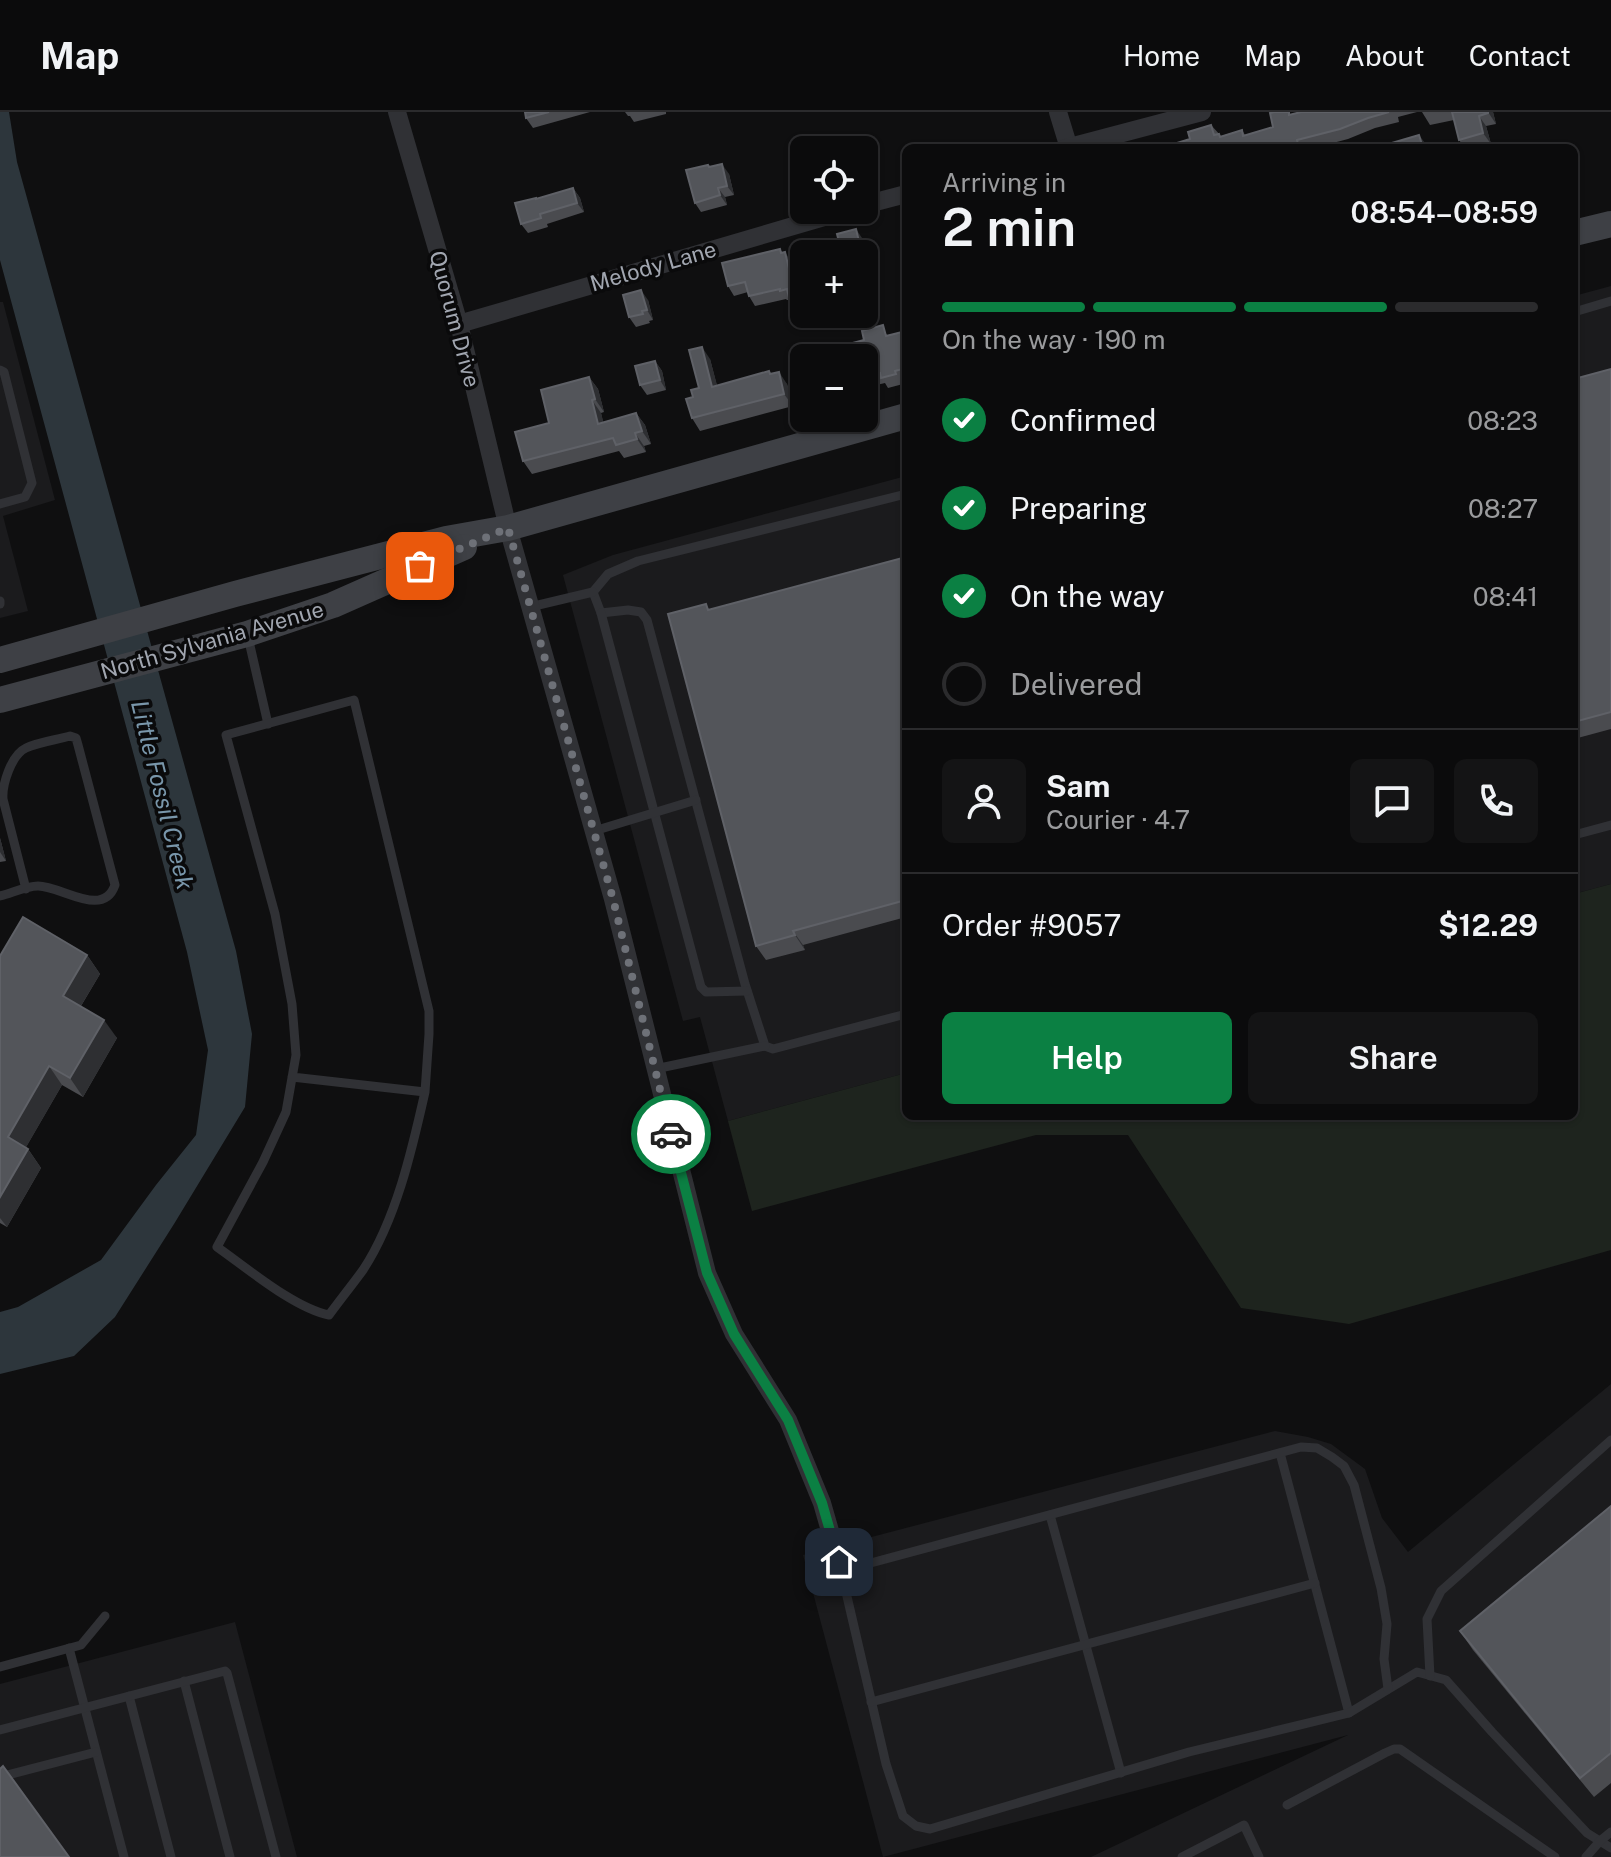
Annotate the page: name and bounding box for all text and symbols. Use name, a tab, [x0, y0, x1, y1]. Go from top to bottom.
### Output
text: Map	[40, 33, 119, 78]
text: Home	[1123, 39, 1200, 72]
text: Map	[1244, 39, 1301, 72]
text: About	[1345, 39, 1425, 72]
text: Contact	[1469, 39, 1571, 72]
map controls	[790, 136, 878, 432]
button: locate	[790, 136, 878, 224]
text: Arriving in	[942, 167, 1066, 198]
text: 08:54–08:59	[1351, 194, 1538, 230]
text: 2 min	[942, 197, 1076, 258]
street label: Melody Lane	[587, 236, 719, 296]
button: +	[790, 240, 878, 328]
street label: Quorum Drive	[424, 248, 486, 390]
text: On the way · 190 m	[942, 324, 1166, 355]
button: −	[790, 344, 878, 432]
icon: check	[942, 398, 986, 442]
text: Confirmed	[1010, 402, 1156, 438]
text: 08:23	[1467, 405, 1538, 436]
icon: check	[942, 486, 986, 530]
text: Preparing	[1010, 490, 1147, 526]
text: 08:27	[1468, 493, 1538, 524]
pin	[386, 532, 454, 600]
icon: bag	[398, 544, 442, 588]
icon: check	[942, 574, 986, 618]
text: On the way	[1010, 578, 1164, 614]
text: 08:41	[1473, 581, 1538, 612]
street label: North Sylvania Avenue	[97, 596, 327, 684]
text: Delivered	[1010, 666, 1142, 702]
water label: Little Fossil Creek	[126, 697, 200, 892]
button: person	[942, 759, 1026, 843]
button: chat	[1350, 759, 1434, 843]
button: phone	[1454, 759, 1538, 843]
text: Sam	[1046, 768, 1110, 804]
text: Courier · 4.7	[1046, 804, 1190, 835]
text: Order #9057	[942, 907, 1121, 943]
text: $12.29	[1438, 907, 1538, 943]
button: Help	[942, 1012, 1232, 1104]
button: Share	[1248, 1012, 1538, 1104]
courier	[631, 1094, 711, 1174]
icon: car	[649, 1112, 693, 1156]
pin	[805, 1528, 873, 1596]
icon: home	[817, 1540, 861, 1584]

